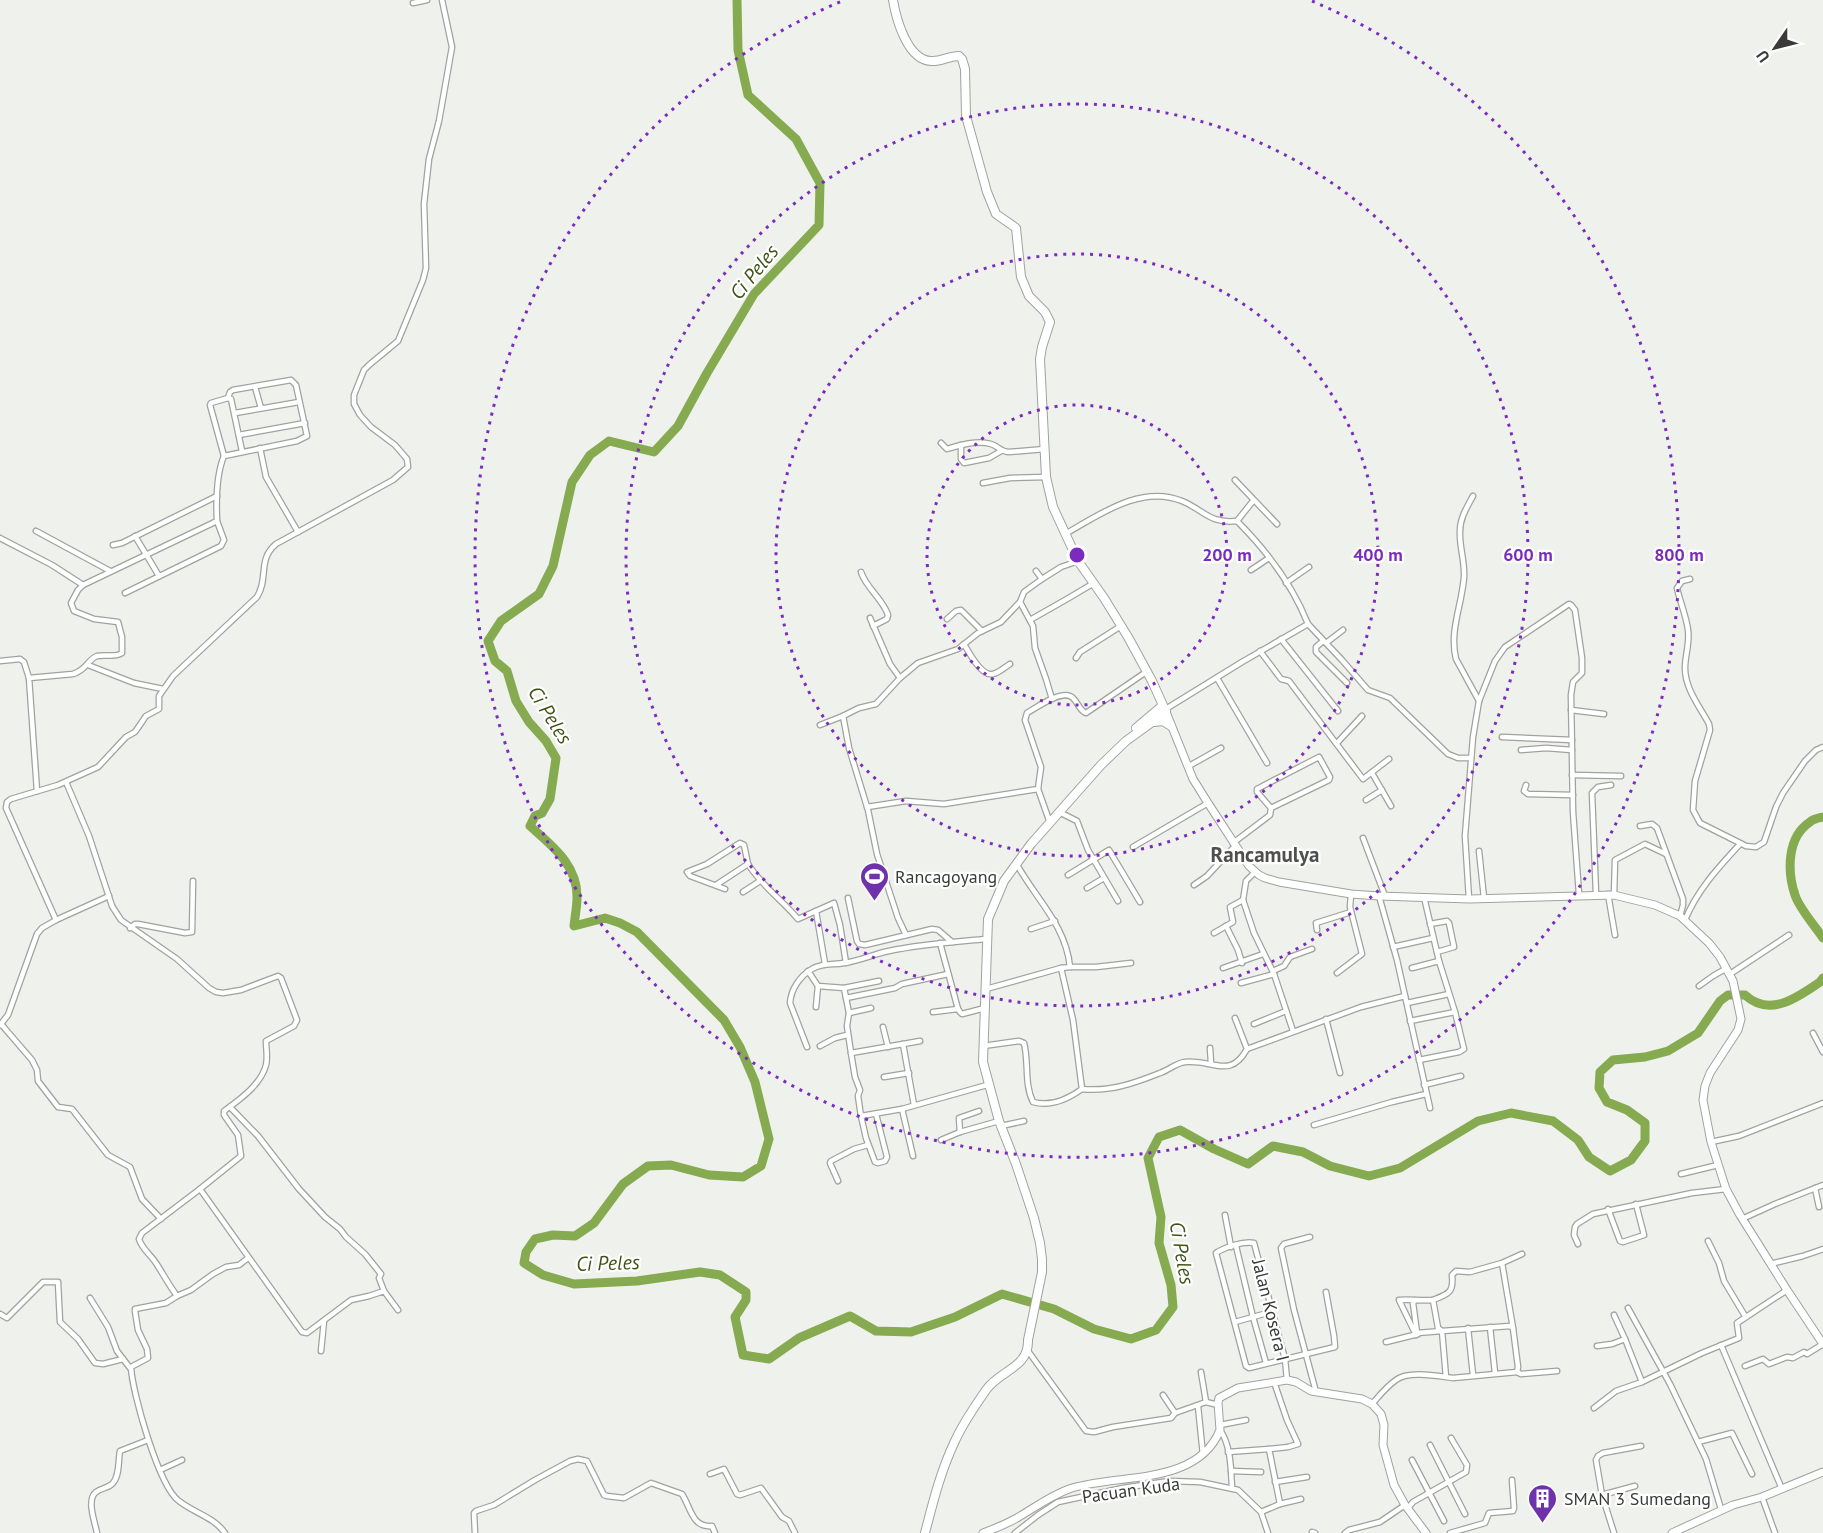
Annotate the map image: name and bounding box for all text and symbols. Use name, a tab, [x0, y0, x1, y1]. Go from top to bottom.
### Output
north arrow	[1745, 18, 1805, 78]
text: U	[1752, 47, 1774, 66]
water label: Ci Peles	[724, 239, 784, 305]
text: 200 m	[1202, 543, 1252, 566]
text: 400 m	[1353, 543, 1403, 566]
text: 600 m	[1503, 543, 1553, 566]
text: 800 m	[1654, 543, 1704, 566]
centre of rings	[1067, 545, 1087, 565]
water label: Ci Peles	[522, 681, 578, 749]
district label: Rancamulya	[1211, 841, 1319, 868]
sports icon: Rancagoyang	[858, 860, 890, 902]
place label: Rancagoyang	[895, 865, 997, 888]
water label: Ci Peles	[1164, 1219, 1200, 1287]
water label: Ci Peles	[576, 1249, 640, 1277]
street label: Jalan Kosera I	[1247, 1256, 1295, 1364]
street label: Pacuan Kuda	[1081, 1472, 1181, 1508]
building icon: SMAN 3 Sumedang	[1527, 1482, 1559, 1524]
place label: SMAN 3 Sumedang	[1564, 1487, 1711, 1510]

